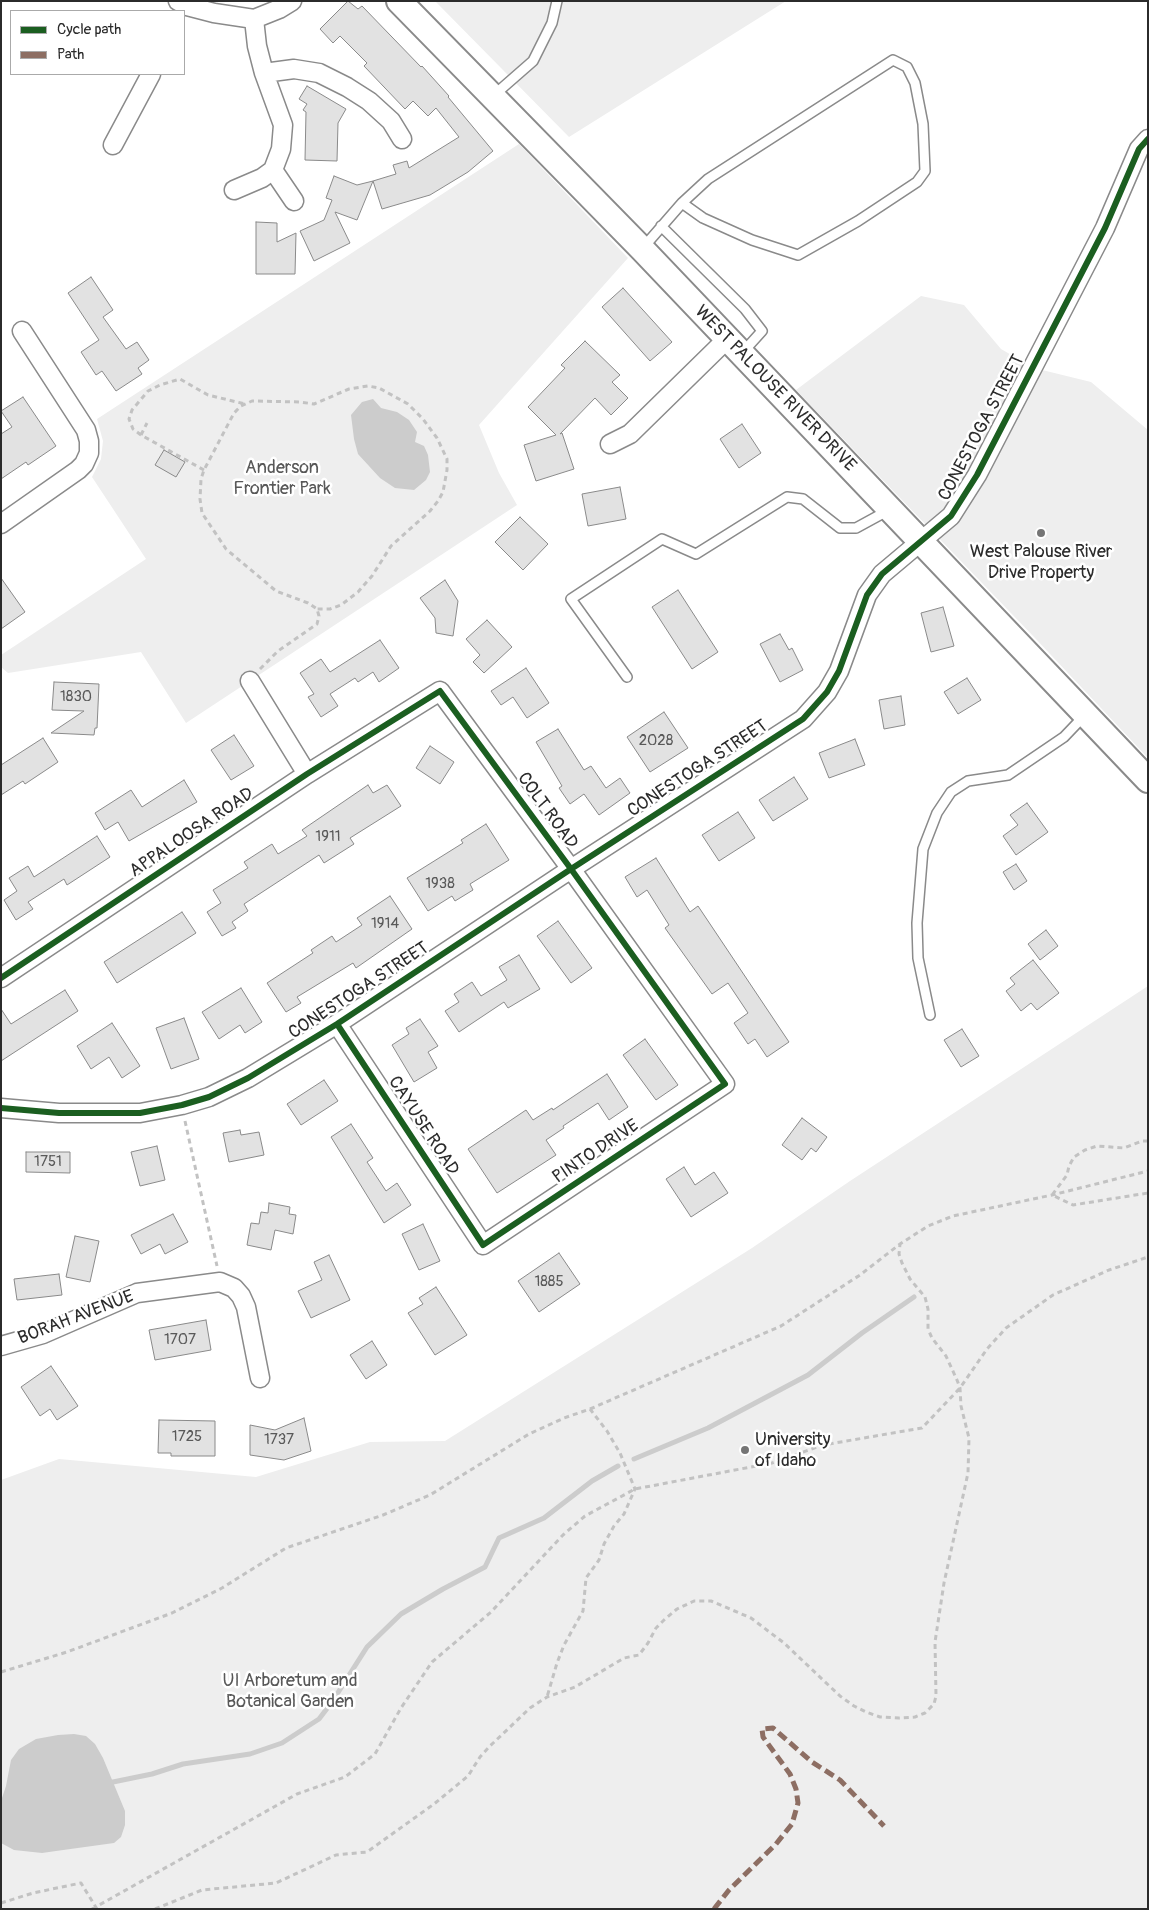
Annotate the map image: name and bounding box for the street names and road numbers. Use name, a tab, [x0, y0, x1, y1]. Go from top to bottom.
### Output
street label: WEST PALOUSE RIVER DRIVE	[690, 301, 860, 477]
street label: CONESTOGA STREET	[934, 351, 1030, 505]
street label: CONESTOGA STREET	[624, 716, 772, 822]
street label: COLT ROAD	[512, 769, 582, 853]
street label: APPALOOSA ROAD	[126, 783, 258, 883]
street label: CONESTOGA STREET	[285, 938, 433, 1044]
street label: CAYUSE ROAD	[383, 1072, 463, 1180]
street label: PINTO DRIVE	[549, 1115, 643, 1189]
street label: BORAH AVENUE	[15, 1286, 137, 1350]

